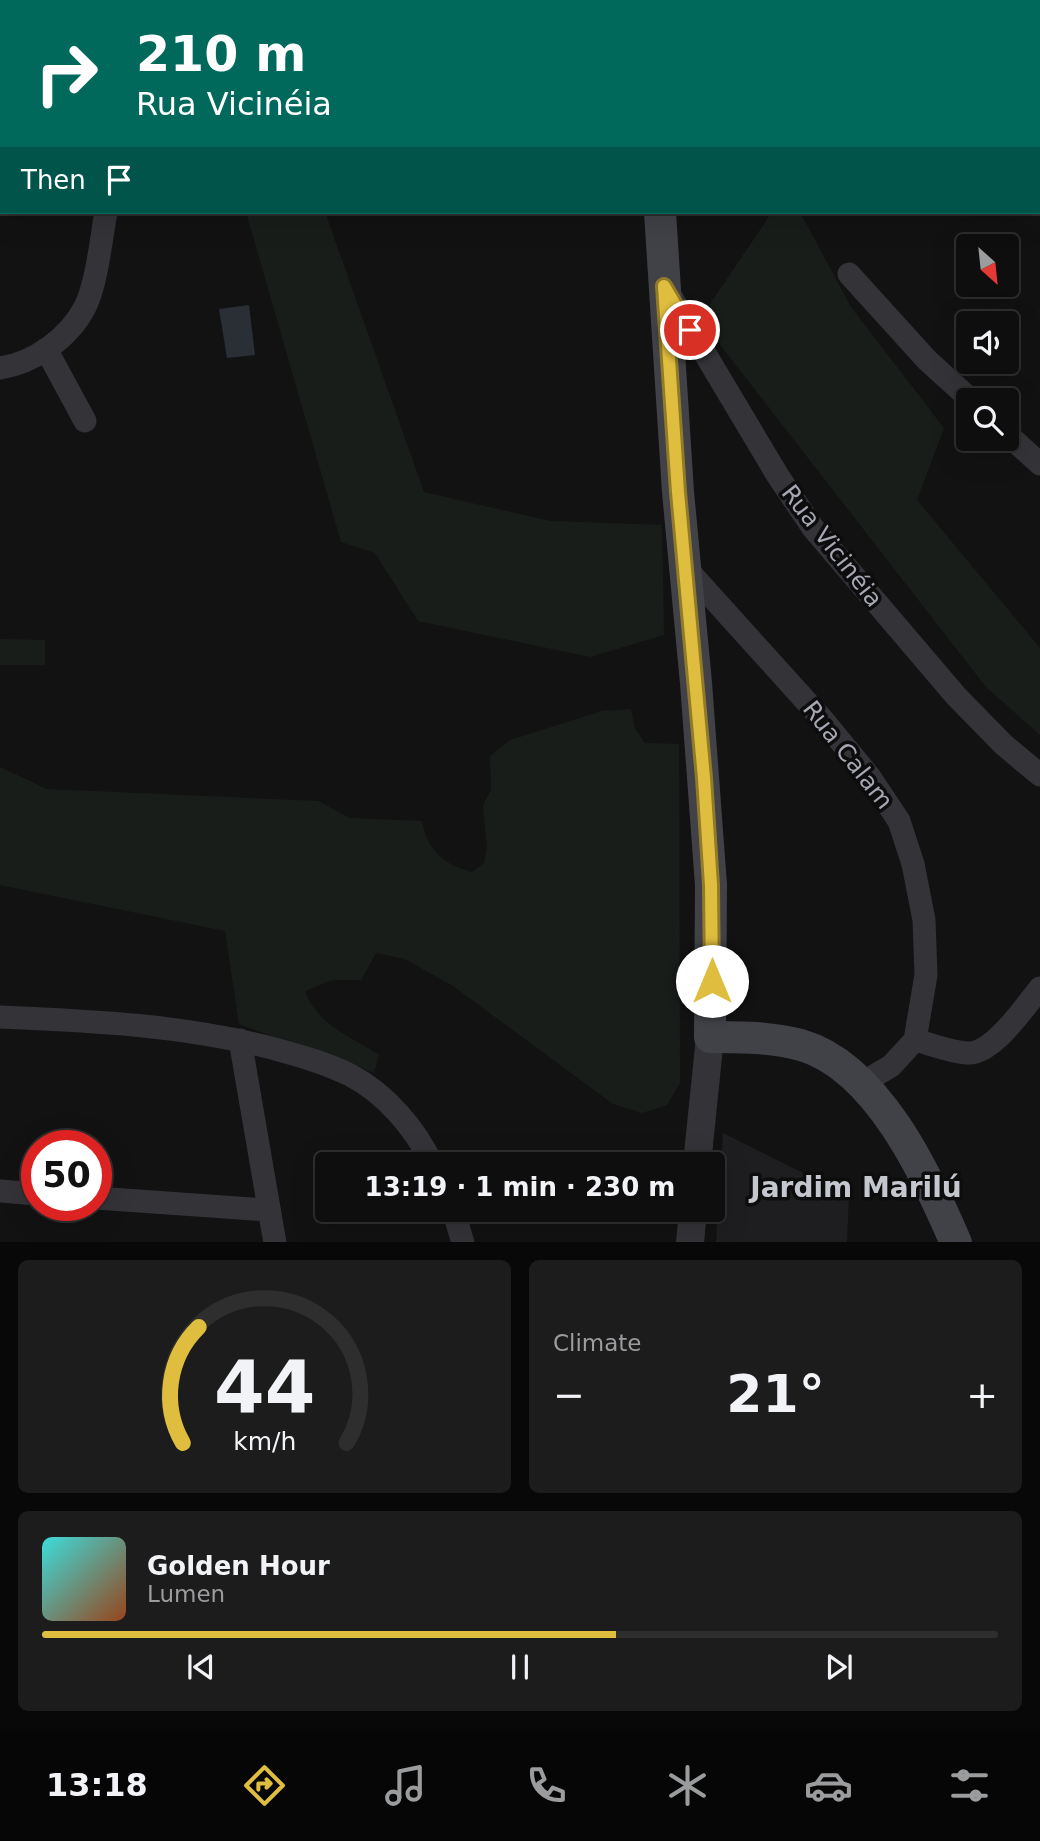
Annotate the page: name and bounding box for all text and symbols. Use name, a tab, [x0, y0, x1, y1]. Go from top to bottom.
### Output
text: 210 m	[136, 26, 306, 83]
icon: right	[21, 28, 112, 119]
text: Rua Vicinéia	[136, 85, 332, 123]
icon: arrive	[100, 161, 138, 199]
text: Then	[21, 165, 86, 195]
north arrow	[956, 234, 1018, 298]
map controls	[956, 234, 1019, 451]
pin	[660, 300, 720, 360]
icon: arrive	[671, 311, 709, 349]
button: sound	[956, 311, 1019, 374]
button: search	[956, 388, 1019, 451]
street label: Rua Vicinéia	[776, 479, 888, 613]
street label: Rua Calam	[797, 695, 899, 815]
position arrow	[675, 944, 749, 1018]
speed limit sign: 50	[21, 1130, 112, 1221]
district label: Jardim Marilú	[748, 1171, 962, 1204]
text: 13:19 · 1 min · 230 m	[365, 1172, 675, 1202]
text: Climate	[553, 1330, 642, 1356]
text: 44	[214, 1345, 315, 1430]
text: 21°	[726, 1364, 825, 1424]
text: −	[553, 1373, 585, 1417]
text: +	[966, 1373, 998, 1417]
text: km/h	[233, 1426, 296, 1455]
text: Golden Hour	[147, 1551, 330, 1581]
text: Lumen	[147, 1581, 225, 1607]
icon: previous	[182, 1648, 220, 1686]
icon: pause	[501, 1648, 539, 1686]
icon: next	[820, 1648, 858, 1686]
icon: directions	[240, 1761, 289, 1810]
icon: music	[381, 1761, 430, 1810]
icon: phone	[522, 1761, 571, 1810]
icon: climate	[663, 1761, 712, 1810]
icon: car	[804, 1761, 853, 1810]
icon: filters	[945, 1761, 994, 1810]
text: 13:18	[46, 1766, 148, 1804]

